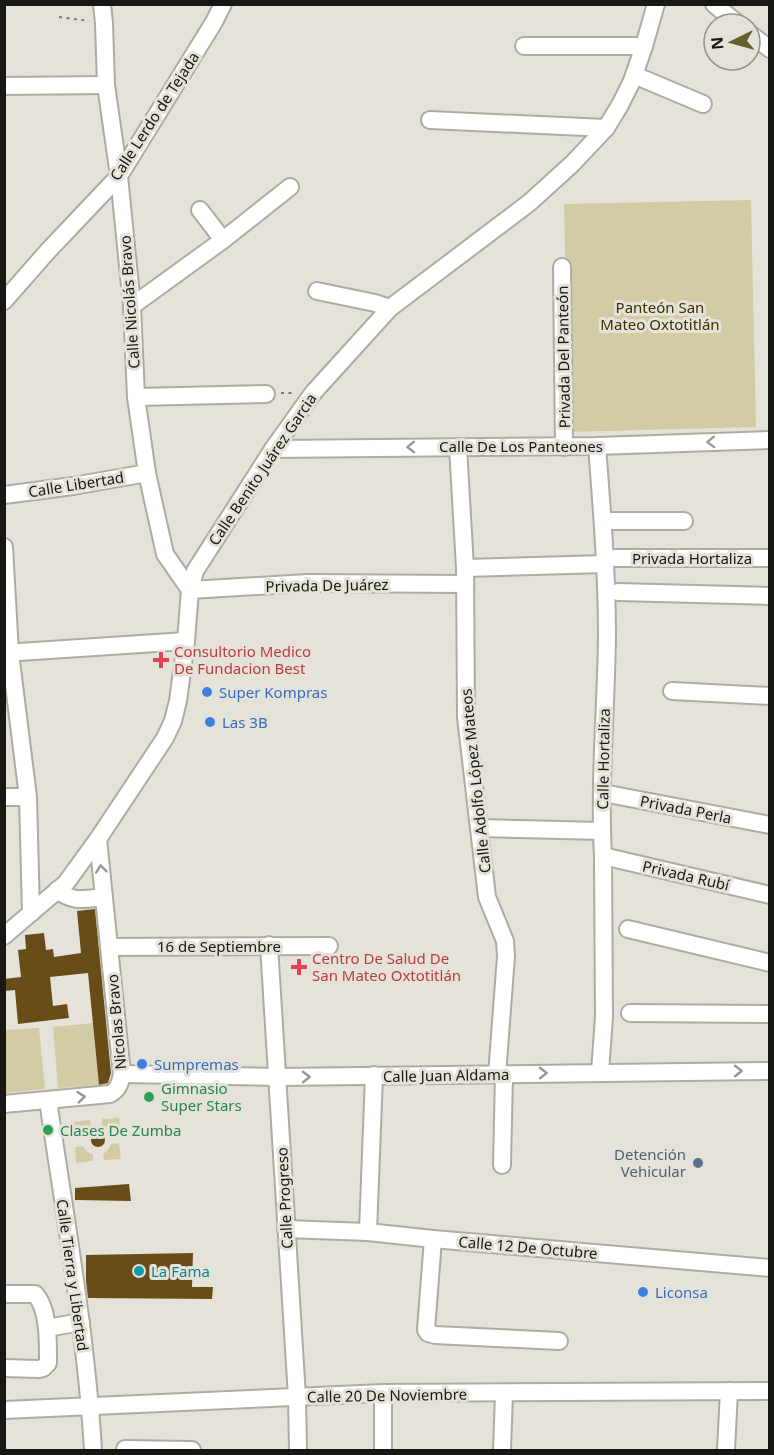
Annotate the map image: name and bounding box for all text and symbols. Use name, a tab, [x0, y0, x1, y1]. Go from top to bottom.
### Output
north arrow	[702, 12, 762, 72]
text: N	[706, 36, 729, 51]
street label: Calle Lerdo de Tejada	[105, 48, 203, 184]
street label: Calle Nicolás Bravo	[114, 235, 144, 369]
street label: Privada Del Panteón	[552, 285, 574, 429]
park label: Panteón San Mateo Oxtotitlán	[600, 297, 720, 334]
street label: Calle Benito Juárez Garcia	[204, 389, 320, 549]
street label: Calle De Los Panteones	[439, 436, 603, 456]
one-way arrow	[707, 436, 716, 448]
one-way arrow	[407, 441, 416, 453]
street label: Calle Libertad	[27, 467, 125, 501]
street label: Privada Hortaliza	[632, 548, 752, 568]
street label: Privada De Juárez	[265, 574, 389, 596]
place label: Consultorio Medico De Fundacion Best	[174, 641, 311, 678]
marker: Consultorio Medico De Fundacion Best	[152, 651, 170, 669]
place label: Super Kompras	[219, 682, 327, 702]
marker: Super Kompras	[200, 685, 214, 699]
street label: Calle Adolfo López Mateos	[455, 688, 495, 874]
street label: Calle Hortaliza	[592, 708, 614, 810]
place label: Las 3B	[222, 712, 268, 732]
marker: Las 3B	[203, 715, 217, 729]
street label: Privada Perla	[639, 790, 733, 828]
street label: Privada Rubí	[641, 855, 732, 895]
one-way arrow	[95, 865, 108, 874]
street label: 16 de Septiembre	[157, 936, 281, 956]
place label: Centro De Salud De San Mateo Oxtotitlán	[312, 948, 461, 985]
marker: Centro De Salud De San Mateo Oxtotitlán	[290, 958, 308, 976]
street label: Nicolas Bravo	[102, 973, 130, 1071]
place label: Sumpremas	[154, 1054, 239, 1074]
marker: Sumpremas	[135, 1057, 149, 1071]
street label: Calle Juan Aldama	[383, 1064, 509, 1086]
one-way arrow	[734, 1065, 743, 1077]
one-way arrow	[539, 1067, 548, 1080]
one-way arrow	[302, 1071, 311, 1083]
place label: Gimnasio Super Stars	[161, 1078, 242, 1115]
marker: Gimnasio Super Stars	[142, 1090, 156, 1104]
one-way arrow	[76, 1091, 86, 1104]
place label: Clases De Zumba	[60, 1120, 181, 1140]
marker: Clases De Zumba	[41, 1123, 55, 1137]
place label: Detención Vehicular	[614, 1144, 686, 1181]
street label: Calle Progreso	[271, 1147, 297, 1249]
marker: Detención Vehicular	[691, 1156, 705, 1170]
street label: Calle Tierra y Libertad	[52, 1198, 94, 1352]
street label: Calle 12 De Octubre	[458, 1231, 598, 1263]
place label: La Fama	[151, 1261, 210, 1281]
marker: La Fama	[132, 1264, 146, 1278]
place label: Liconsa	[655, 1282, 708, 1302]
marker: Liconsa	[636, 1285, 650, 1299]
street label: Calle 20 De Noviembre	[307, 1384, 467, 1406]

